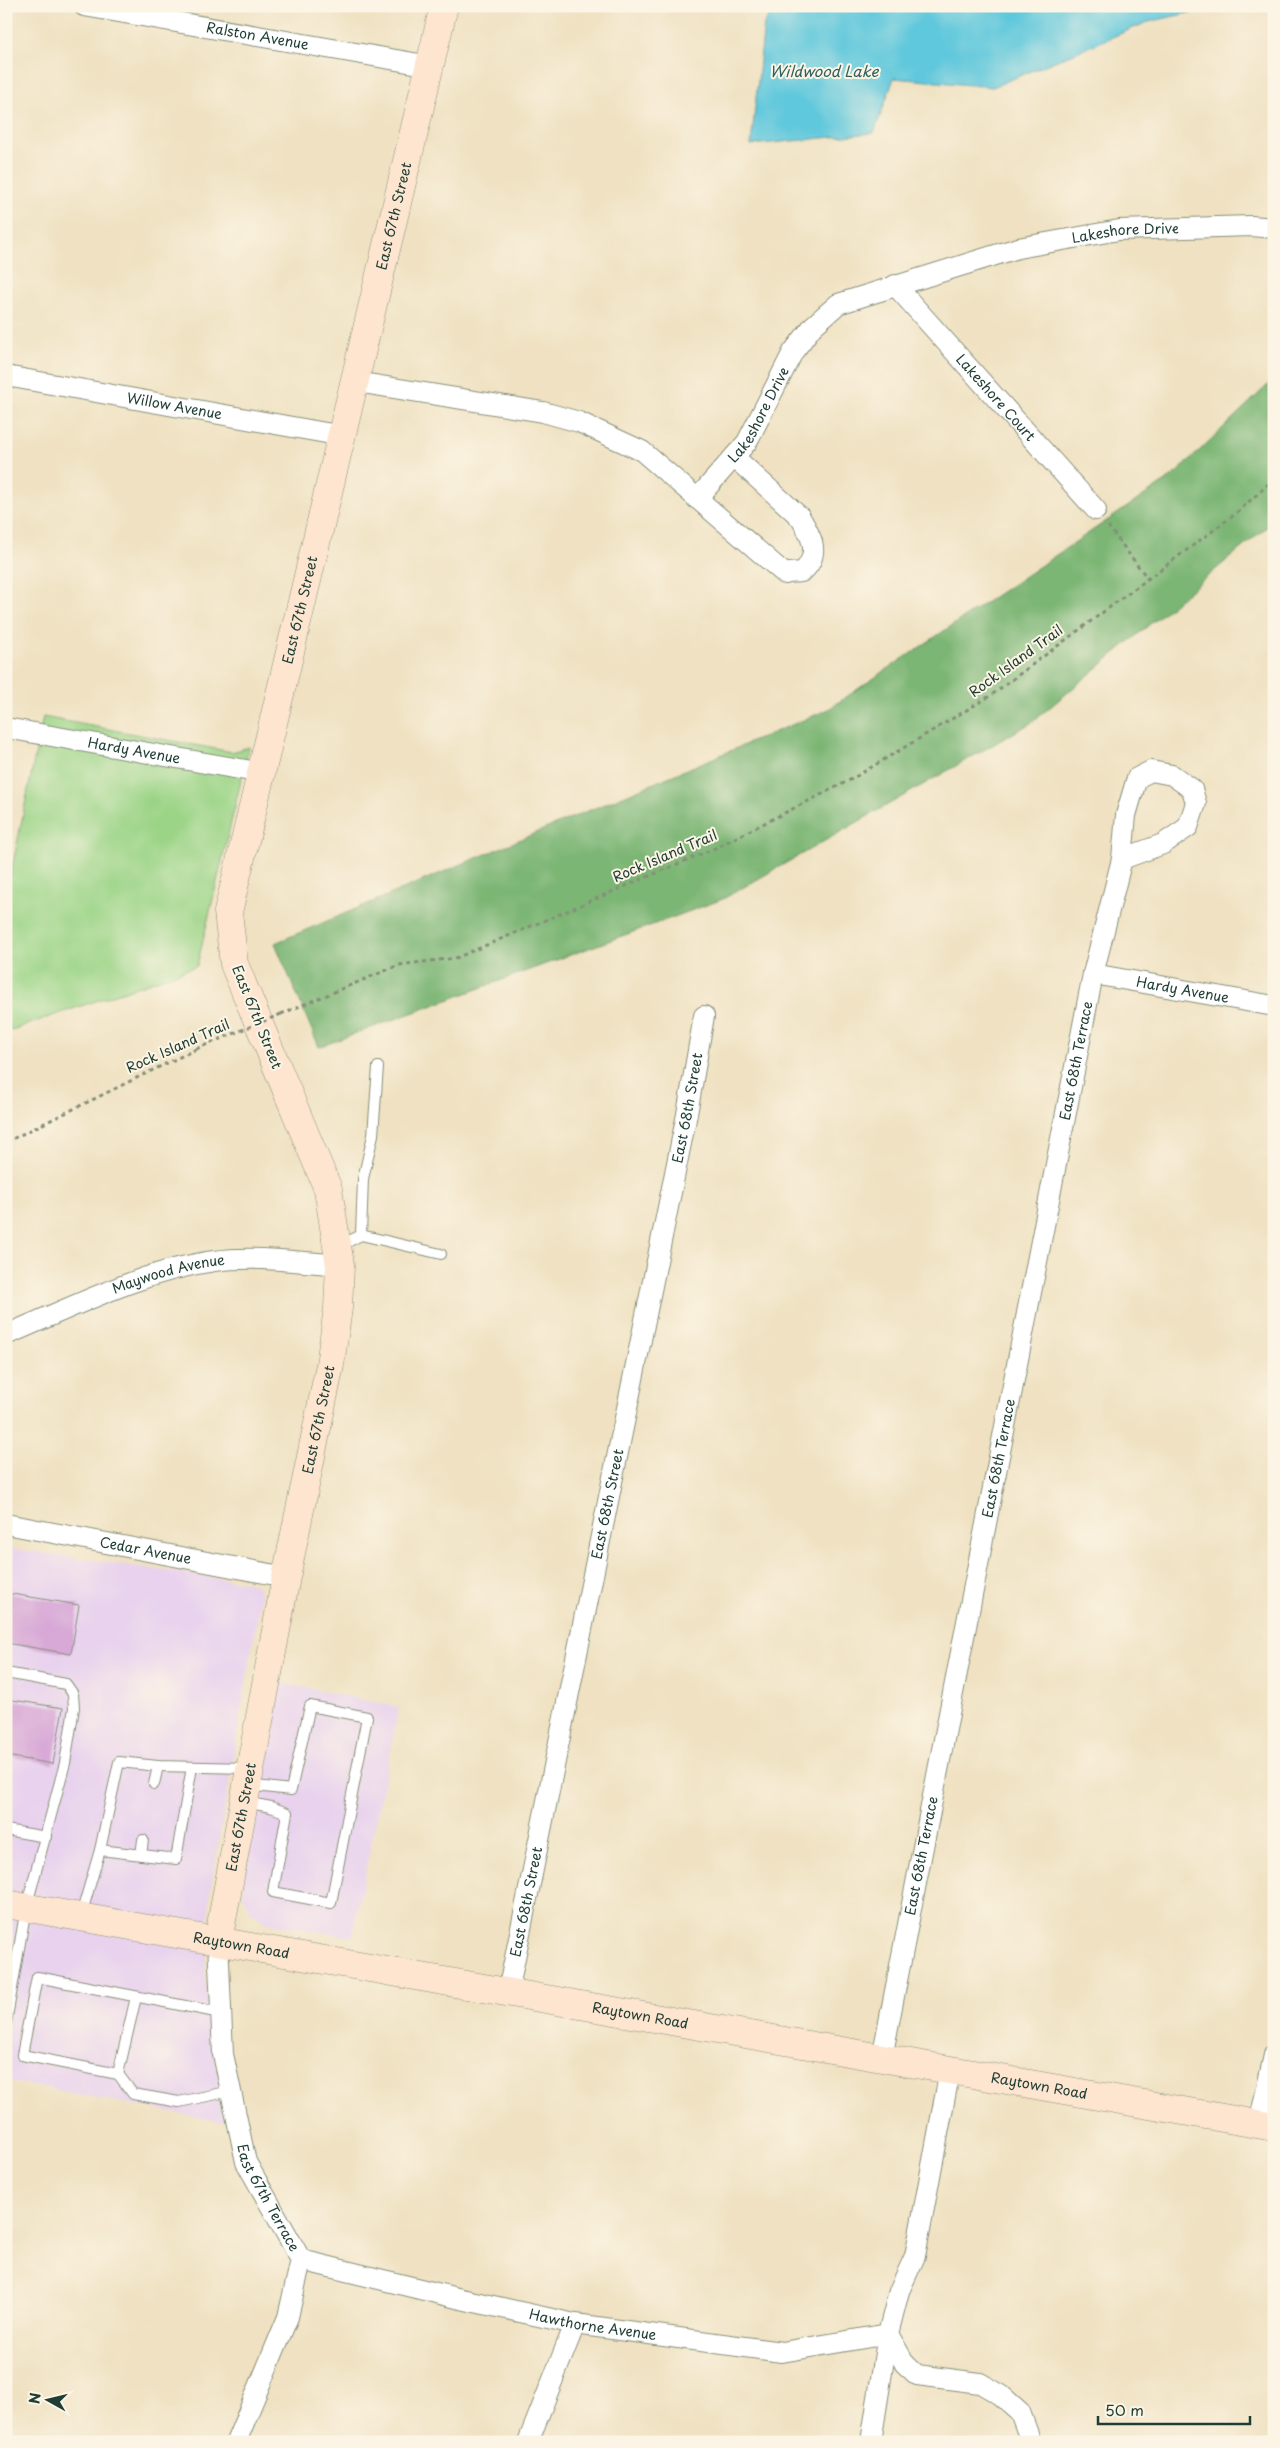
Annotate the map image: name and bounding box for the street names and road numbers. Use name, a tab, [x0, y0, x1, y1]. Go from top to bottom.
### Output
street label: Ralston Avenue	[205, 16, 311, 55]
street label: East 67th Street	[370, 160, 416, 272]
street label: Lakeshore Drive	[1070, 217, 1179, 248]
street label: Lakeshore Court	[951, 349, 1041, 446]
street label: Lakeshore Drive	[722, 363, 794, 467]
street label: Willow Avenue	[125, 387, 224, 424]
street label: East 67th Street	[277, 554, 323, 666]
street label: Rock Island Trail	[964, 619, 1067, 702]
street label: Hardy Avenue	[86, 732, 183, 769]
street label: Rock Island Trail	[609, 824, 720, 887]
street label: East 67th Street	[227, 962, 288, 1072]
street label: Hardy Avenue	[1135, 971, 1231, 1008]
street label: East 68th Terrace	[1054, 999, 1097, 1122]
street label: Rock Island Trail	[123, 1013, 233, 1078]
street label: East 68th Street	[666, 1051, 707, 1165]
street label: Maywood Avenue	[109, 1249, 226, 1299]
street label: East 67th Street	[297, 1363, 340, 1476]
street label: East 68th Terrace	[976, 1397, 1020, 1519]
street label: East 68th Street	[586, 1447, 629, 1561]
street label: Cedar Avenue	[98, 1531, 194, 1569]
street label: East 67th Street	[220, 1761, 261, 1873]
street label: East 68th Terrace	[899, 1794, 943, 1917]
street label: East 68th Street	[504, 1844, 547, 1959]
street label: Raytown Road	[192, 1926, 291, 1964]
street label: Raytown Road	[591, 1996, 690, 2034]
street label: Raytown Road	[989, 2066, 1089, 2104]
street label: East 67th Terrace	[232, 2142, 305, 2255]
street label: Hawthorne Avenue	[527, 2303, 658, 2345]

